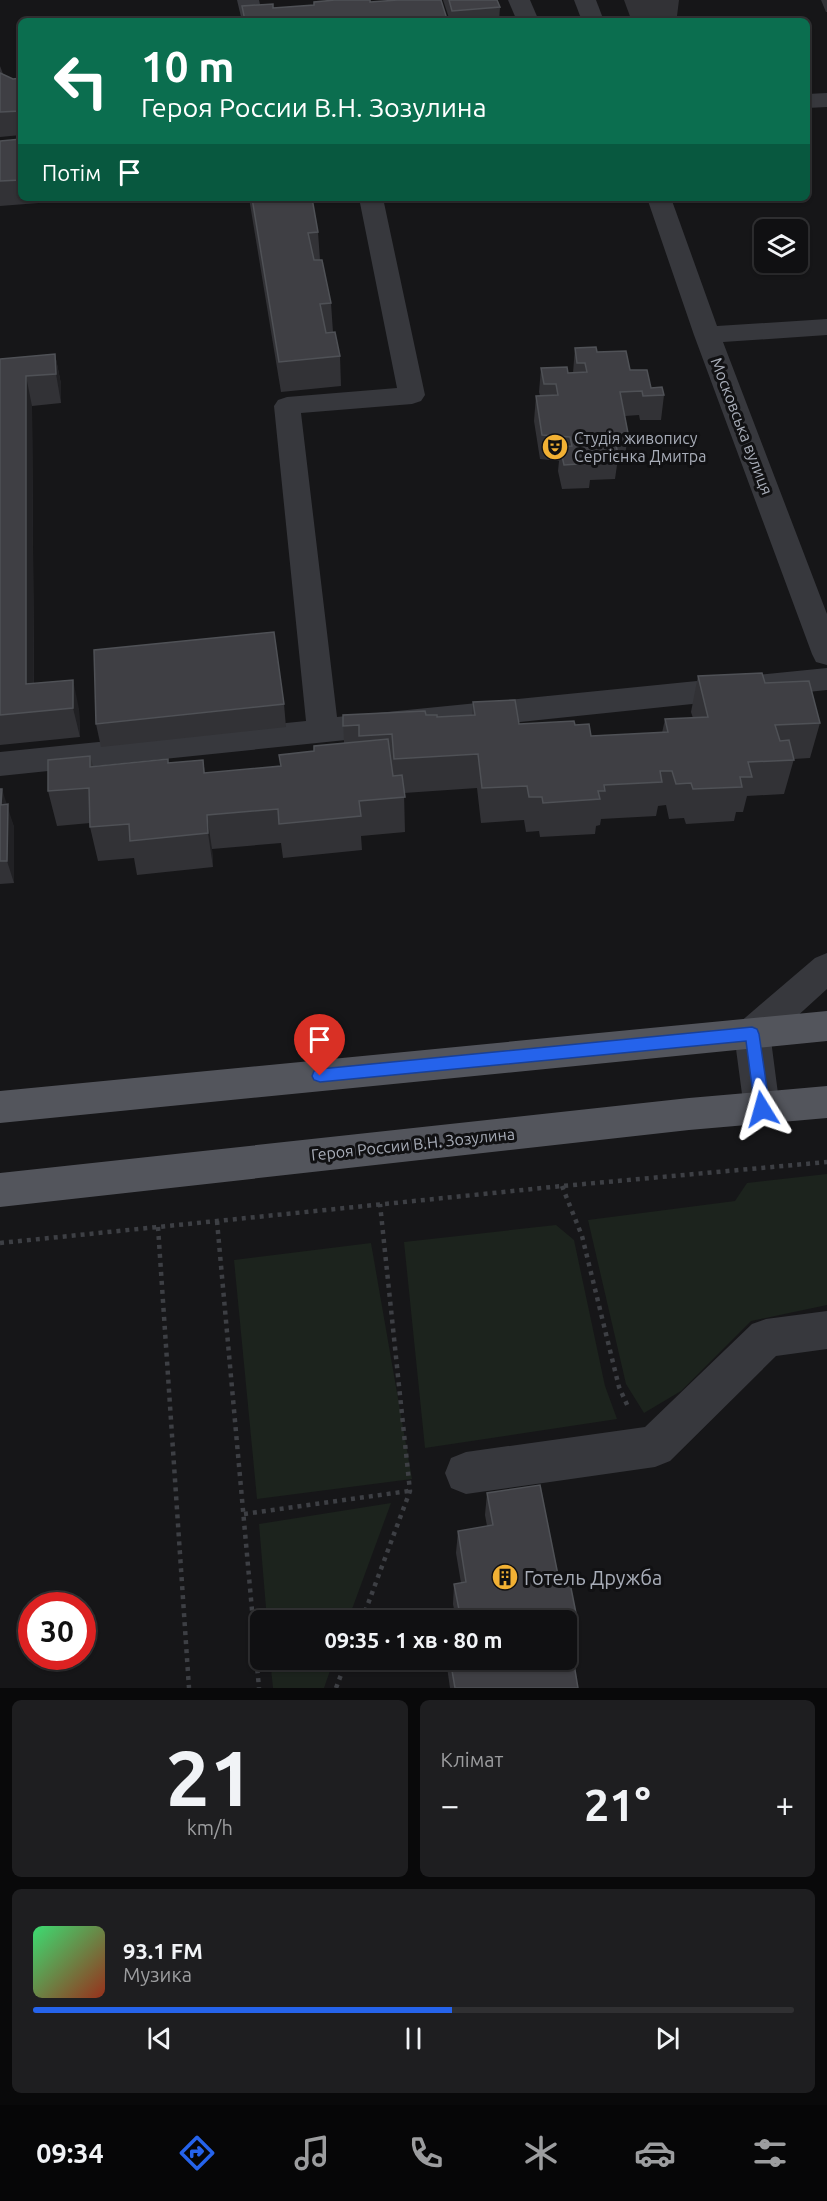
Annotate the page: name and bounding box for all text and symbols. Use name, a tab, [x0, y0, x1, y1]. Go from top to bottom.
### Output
icon: left	[42, 42, 120, 120]
text: 10 m	[141, 43, 235, 90]
text: Героя России В.Н. Зозулина	[141, 92, 487, 122]
icon: arrive	[113, 156, 146, 189]
text: Потім	[42, 160, 101, 185]
map controls	[754, 219, 808, 273]
button: layers	[754, 219, 808, 273]
street label: Московська вулиця	[707, 355, 777, 497]
place label: Студія живопису Сергієнка Дмитра	[574, 429, 706, 465]
theatre icon: Студія живопису Сергієнка Дмитра	[540, 432, 570, 462]
pin	[294, 1014, 345, 1076]
icon: arrive	[303, 1023, 336, 1056]
position arrow	[730, 1077, 794, 1141]
street label: Героя России В.Н. Зозулина	[310, 1124, 516, 1164]
building icon: Готель Дружба	[490, 1562, 520, 1592]
place label: Готель Дружба	[524, 1566, 662, 1589]
speed limit sign: 30	[18, 1592, 96, 1670]
text: 09:35 · 1 хв · 80 m	[324, 1627, 503, 1652]
text: 21	[166, 1733, 254, 1821]
text: Клімат	[441, 1748, 503, 1771]
text: 21°	[584, 1779, 651, 1830]
text: −	[441, 1786, 459, 1823]
text: +	[775, 1786, 794, 1823]
text: km/h	[187, 1816, 233, 1839]
text: 93.1 FM	[123, 1938, 203, 1963]
text: Музика	[123, 1963, 192, 1986]
icon: previous	[143, 2022, 176, 2055]
icon: pause	[397, 2022, 430, 2055]
icon: next	[651, 2022, 684, 2055]
icon: directions	[176, 2132, 218, 2174]
icon: music	[291, 2132, 333, 2174]
icon: phone	[405, 2132, 447, 2174]
icon: climate	[520, 2132, 562, 2174]
icon: car	[634, 2132, 676, 2174]
icon: filters	[749, 2132, 791, 2174]
text: 09:34	[36, 2138, 104, 2168]

